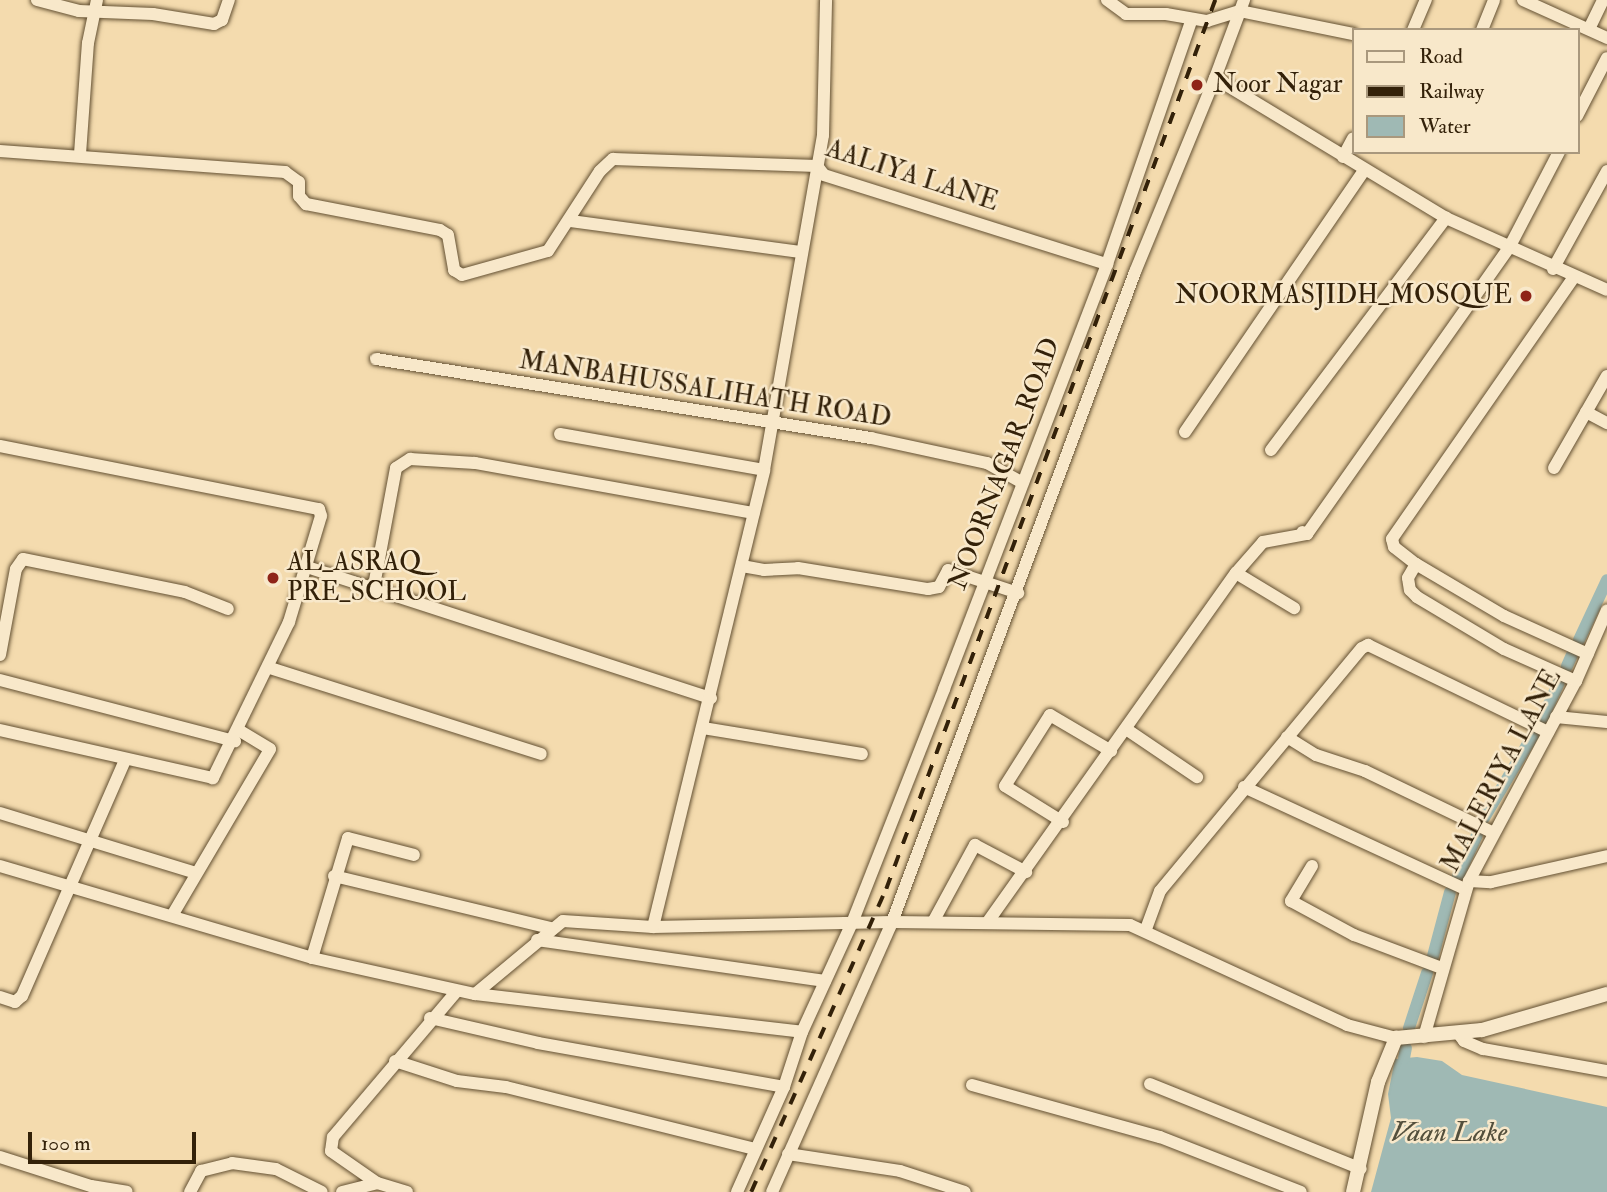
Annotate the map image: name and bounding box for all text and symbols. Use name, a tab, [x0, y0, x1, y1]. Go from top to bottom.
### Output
legend	[1352, 28, 1579, 154]
text: Road	[1419, 43, 1463, 70]
place label: Noor Nagar	[1213, 69, 1342, 101]
marker: Noor Nagar	[1187, 75, 1207, 95]
text: Railway	[1419, 78, 1484, 105]
text: Water	[1419, 113, 1471, 140]
street label: AALIYA LANE	[822, 133, 1002, 219]
place label: NOORMASJIDH_MOSQUE	[1175, 280, 1512, 312]
marker: NOORMASJIDH_MOSQUE	[1518, 288, 1534, 304]
street label: NOORNAGAR_ROAD	[943, 334, 1067, 594]
street label: MANBAHUSSALIHATH ROAD	[517, 345, 893, 435]
place label: AL_ASRAQ PRE_SCHOOL	[287, 547, 466, 608]
marker: AL_ASRAQ PRE_SCHOOL	[265, 570, 281, 586]
street label: MALERIYA LANE	[1435, 664, 1569, 878]
water label: Vaan Lake	[1391, 1116, 1507, 1150]
scale bar	[32, 1118, 200, 1162]
text: 100 m	[41, 1130, 91, 1157]

